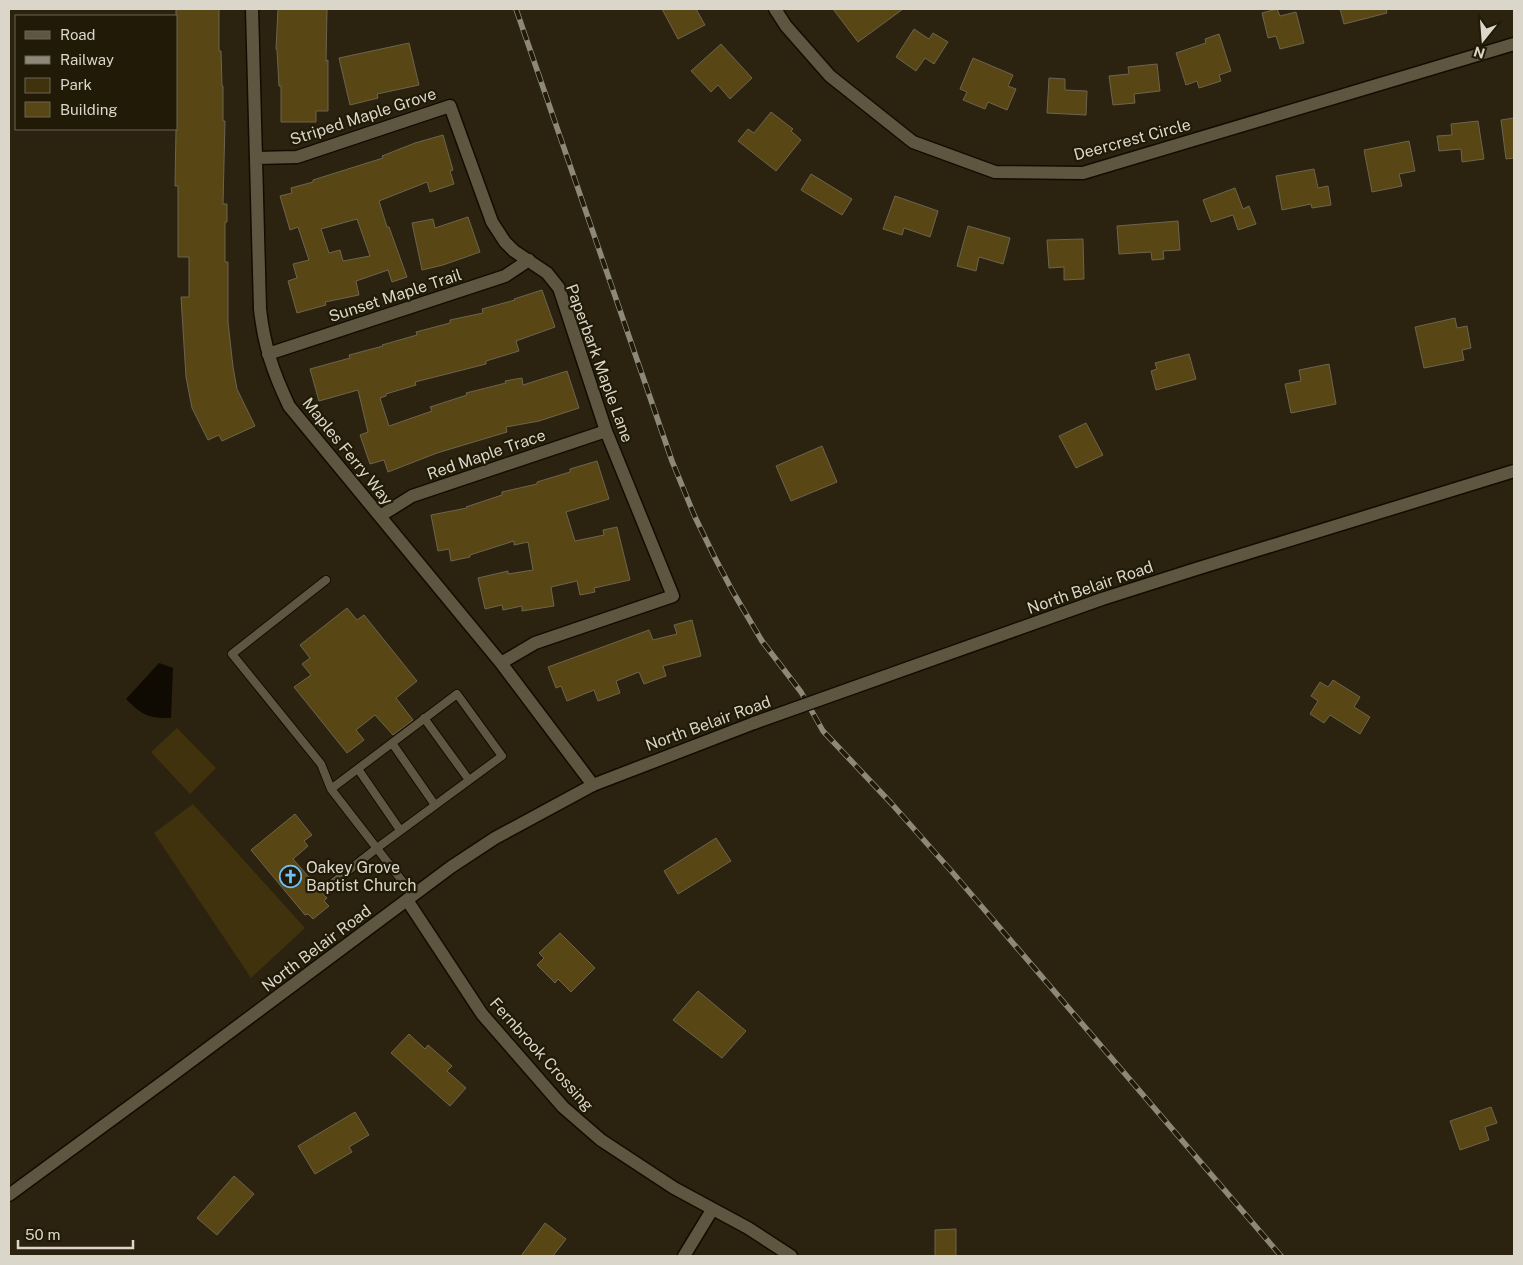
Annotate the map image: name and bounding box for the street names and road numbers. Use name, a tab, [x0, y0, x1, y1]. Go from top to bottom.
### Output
street label: Striped Maple Grove	[288, 84, 439, 149]
street label: Deercrest Circle	[1072, 115, 1193, 164]
street label: Sunset Maple Trail	[326, 265, 464, 326]
street label: Paperbark Maple Lane	[562, 281, 637, 445]
street label: Maples Ferry Way	[298, 394, 397, 509]
street label: Red Maple Trace	[424, 425, 548, 484]
street label: North Belair Road	[1025, 557, 1156, 618]
street label: North Belair Road	[643, 692, 773, 755]
street label: North Belair Road	[258, 901, 375, 996]
street label: Fernbrook Crossing	[486, 994, 598, 1115]

